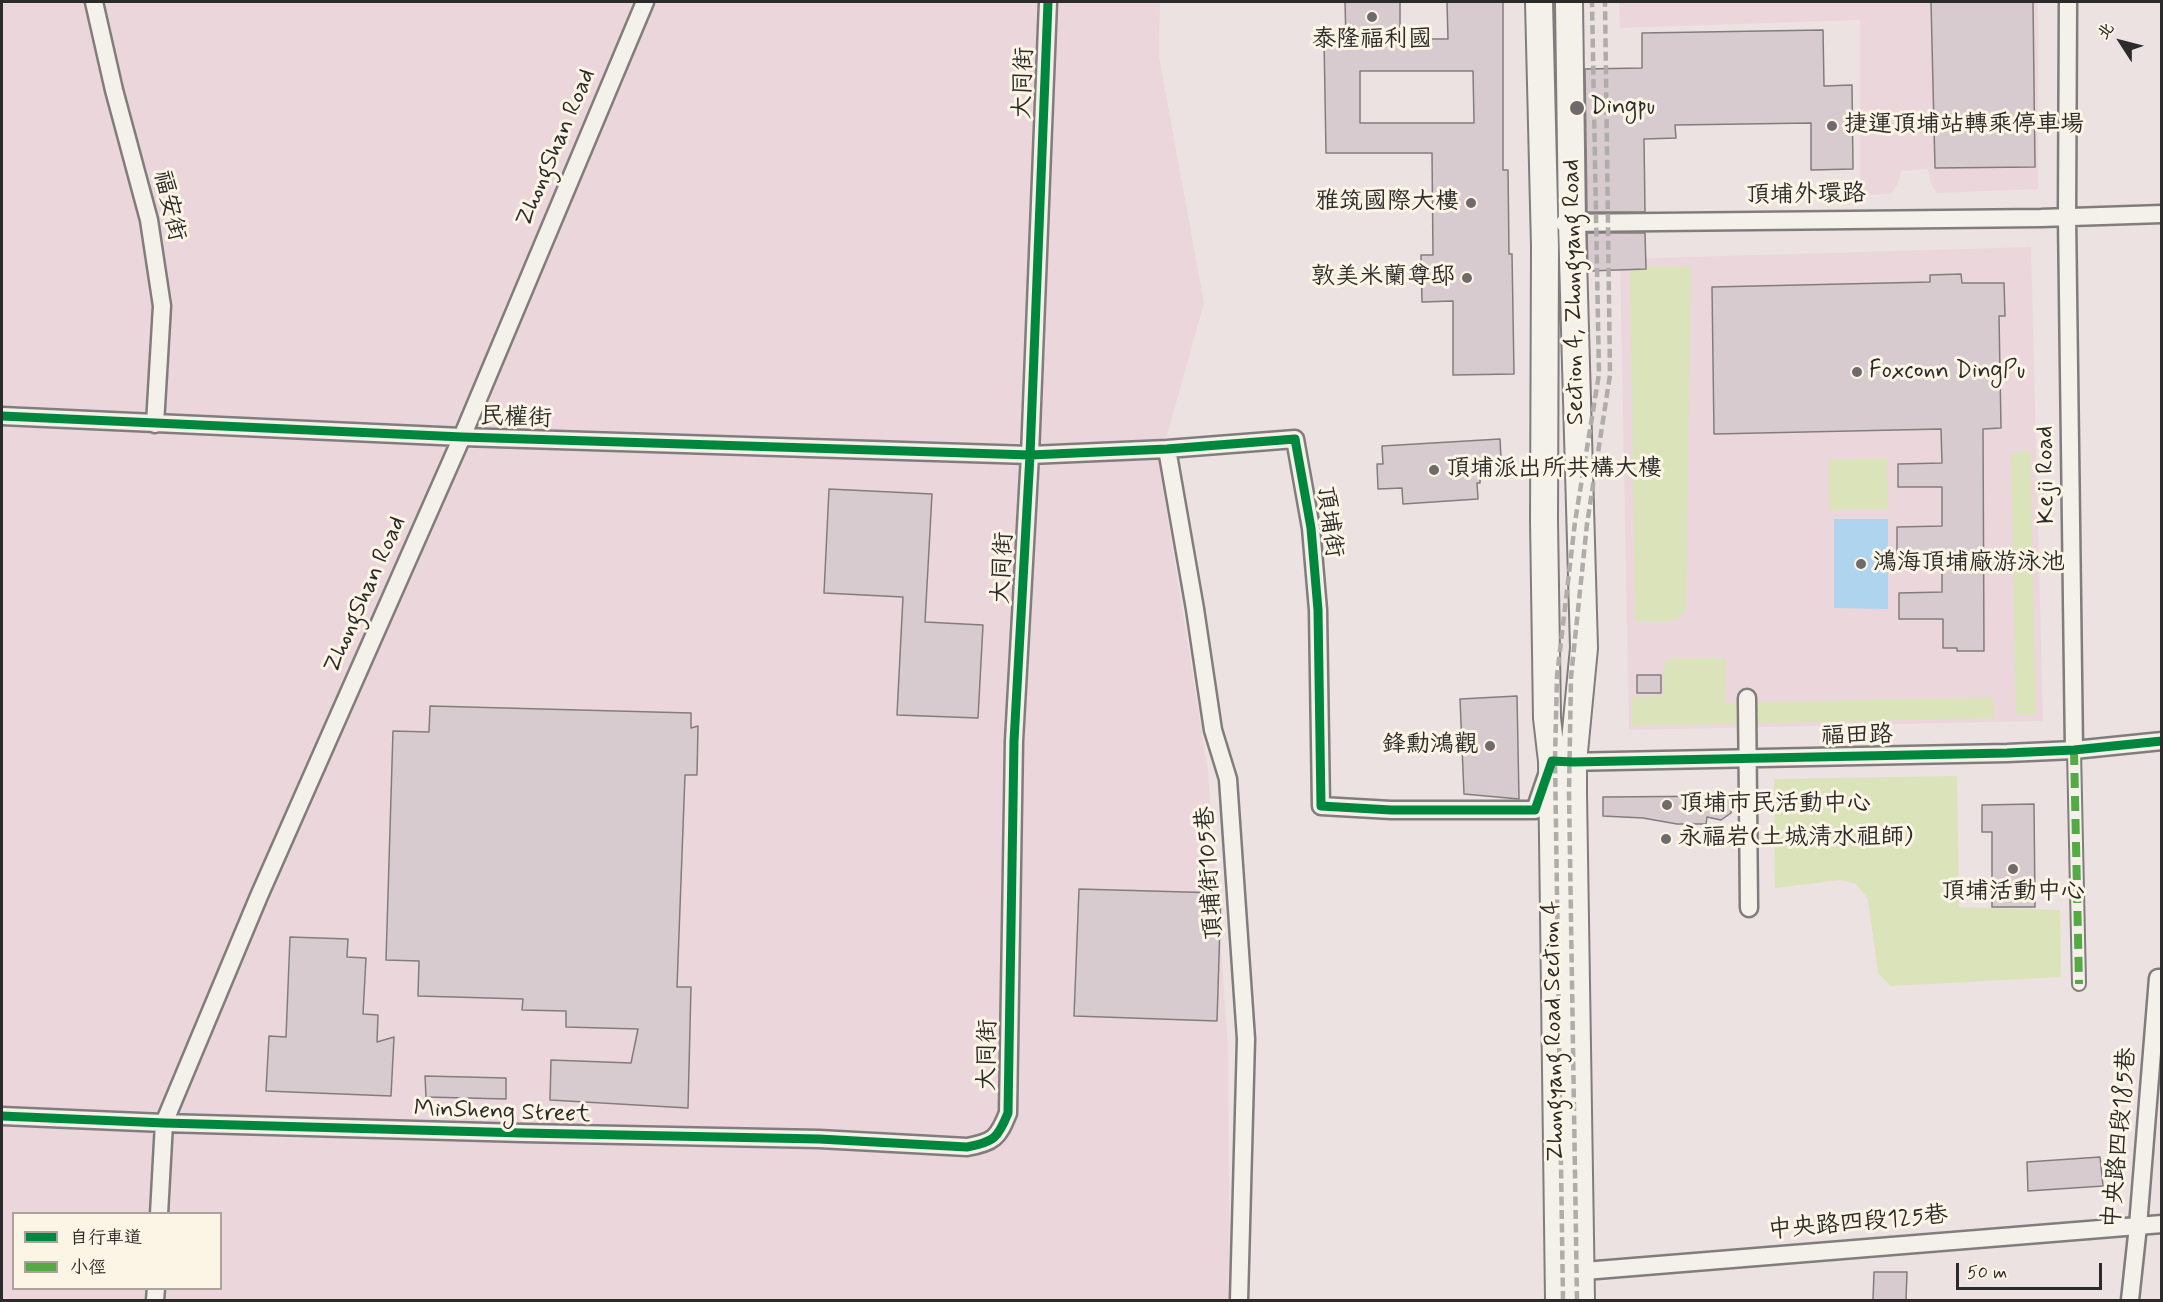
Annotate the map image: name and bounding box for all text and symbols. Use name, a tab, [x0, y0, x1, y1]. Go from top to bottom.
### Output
marker: 泰隆福利國	[1365, 10, 1379, 24]
north arrow	[2091, 12, 2151, 72]
text: 北	[2093, 18, 2119, 44]
place label: 泰隆福利國	[1312, 27, 1432, 55]
street label: 大同街	[1009, 47, 1041, 119]
street label: ZhongShan Road	[511, 65, 603, 231]
place label: Dingpu	[1590, 94, 1655, 122]
marker: Dingpu	[1568, 99, 1586, 117]
place label: 捷運頂埔站轉乘停車場	[1844, 112, 2084, 140]
marker: 捷運頂埔站轉乘停車場	[1825, 119, 1839, 133]
street label: Section 4, Zhongyang Road	[1558, 159, 1592, 425]
street label: 福安街	[146, 168, 190, 244]
street label: 頂埔外環路	[1746, 181, 1866, 211]
place label: 雅筑國際大樓	[1315, 189, 1459, 217]
marker: 雅筑國際大樓	[1464, 196, 1478, 210]
place label: 敦美米蘭尊邸	[1311, 264, 1455, 292]
marker: 敦美米蘭尊邸	[1460, 271, 1474, 285]
place label: Foxconn DingPu	[1869, 358, 2025, 386]
marker: Foxconn DingPu	[1850, 365, 1864, 379]
street label: 民權街	[480, 403, 552, 435]
street label: Keji Road	[2032, 426, 2062, 524]
place label: 頂埔派出所共構大樓	[1446, 456, 1662, 484]
marker: 頂埔派出所共構大樓	[1427, 463, 1441, 477]
street label: 頂埔街	[1309, 484, 1347, 560]
street label: ZhongShan Road	[319, 512, 413, 678]
street label: 大同街	[988, 531, 1020, 605]
place label: 鴻海頂埔廠游泳池	[1873, 550, 2065, 578]
marker: 鴻海頂埔廠游泳池	[1854, 557, 1868, 571]
street label: 福田路	[1821, 722, 1893, 752]
place label: 鋒勳鴻觀	[1382, 732, 1478, 760]
marker: 鋒勳鴻觀	[1483, 739, 1497, 753]
place label: 頂埔市民活動中心	[1679, 791, 1871, 819]
marker: 頂埔市民活動中心	[1660, 798, 1674, 812]
street label: 頂埔街105巷	[1192, 805, 1230, 941]
place label: 永福岩(土城清水祖師)	[1678, 825, 1913, 853]
marker: 永福岩(土城清水祖師)	[1659, 832, 1673, 846]
marker: 頂埔活動中心	[2006, 862, 2020, 876]
place label: 頂埔活動中心	[1941, 879, 2085, 907]
street label: Zhongyang Road Section 4	[1538, 900, 1572, 1162]
street label: 大同街	[974, 1019, 1004, 1091]
street label: 中央路四段185巷	[2099, 1046, 2143, 1230]
street label: MinSheng Street	[413, 1096, 591, 1130]
street label: 中央路四段125巷	[1767, 1202, 1949, 1246]
legend	[12, 1212, 222, 1290]
text: 自行車道	[70, 1226, 142, 1250]
scale bar	[1959, 1251, 2104, 1289]
text: 小徑	[70, 1256, 106, 1280]
text: 50 m	[1967, 1261, 2007, 1285]

